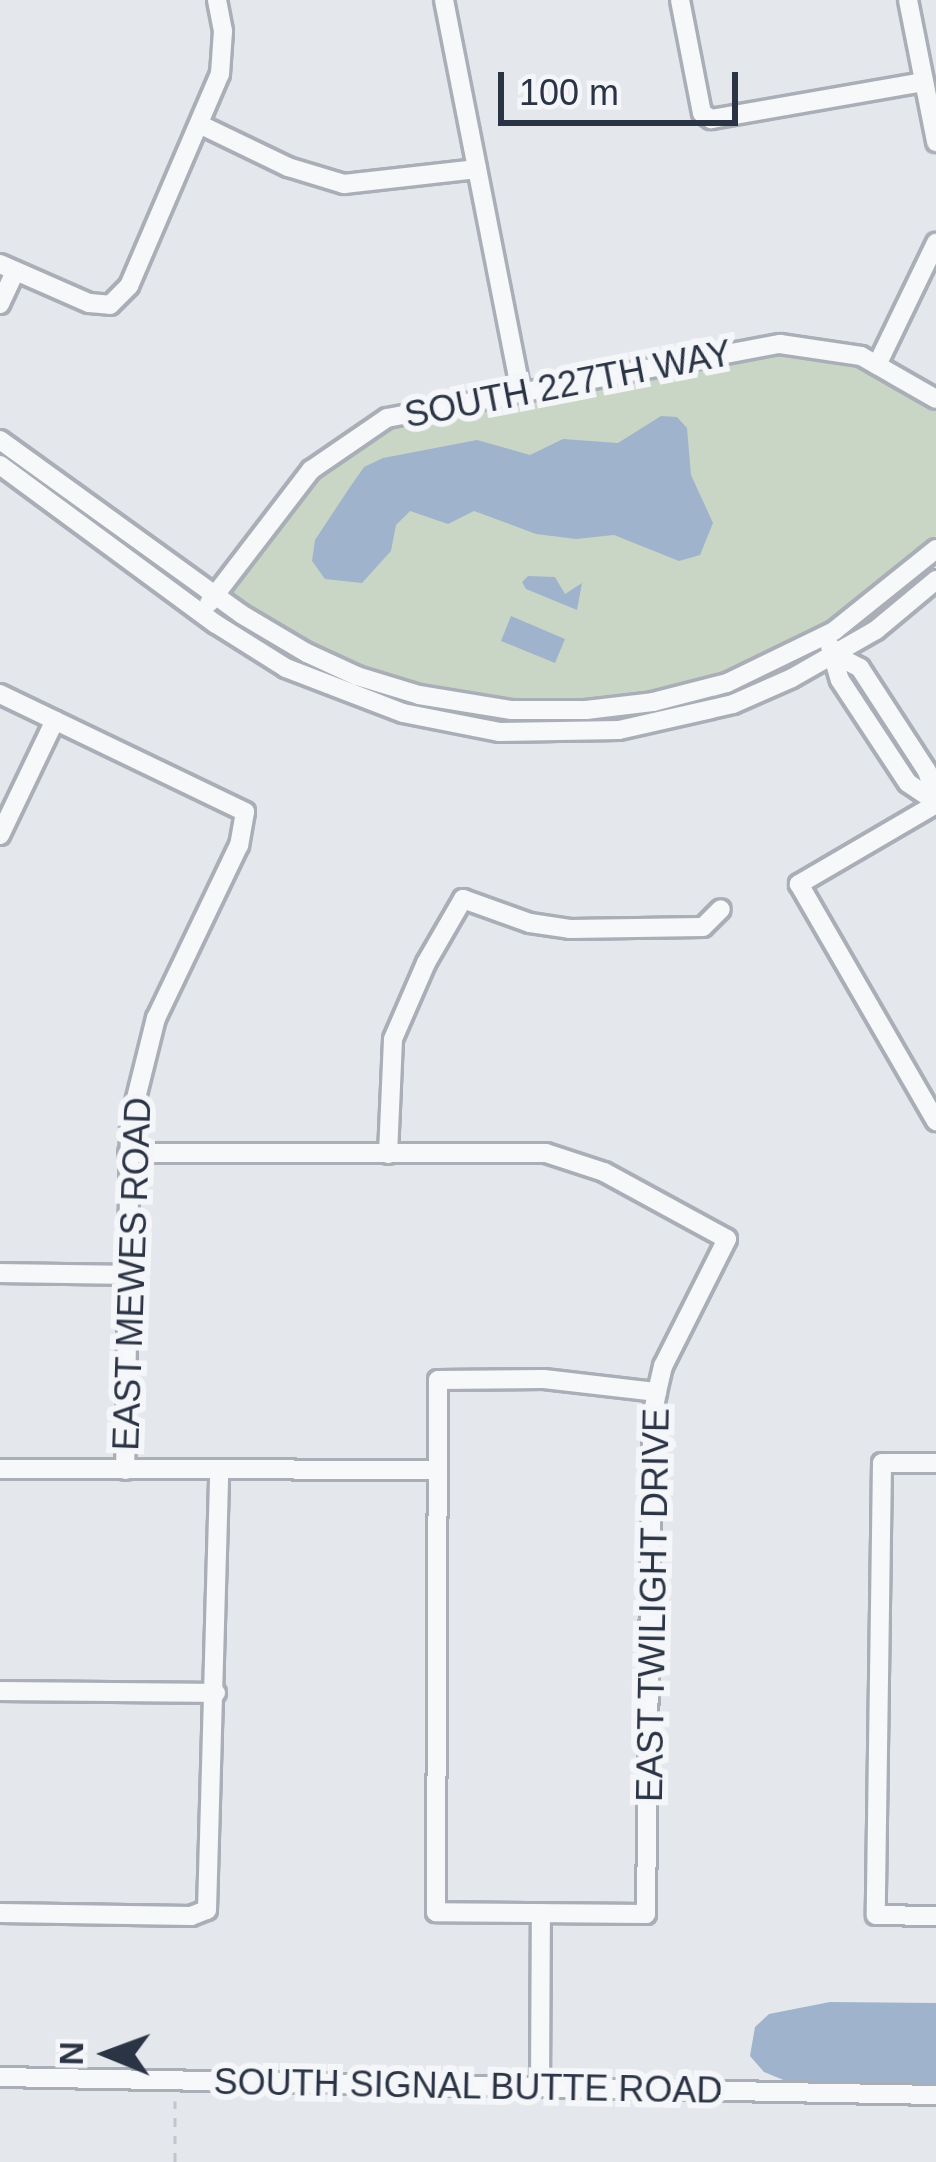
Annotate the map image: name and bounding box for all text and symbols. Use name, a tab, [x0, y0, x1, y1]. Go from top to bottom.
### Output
scale bar	[504, 48, 744, 122]
text: 100 m	[519, 72, 619, 113]
street label: SOUTH 227TH WAY	[401, 331, 735, 437]
street label: EAST MEWES ROAD	[104, 1096, 160, 1452]
street label: EAST TWILIGHT DRIVE	[628, 1407, 678, 1803]
north arrow	[48, 1994, 168, 2114]
text: N	[53, 2041, 90, 2066]
street label: SOUTH SIGNAL BUTTE ROAD	[213, 2060, 723, 2112]

